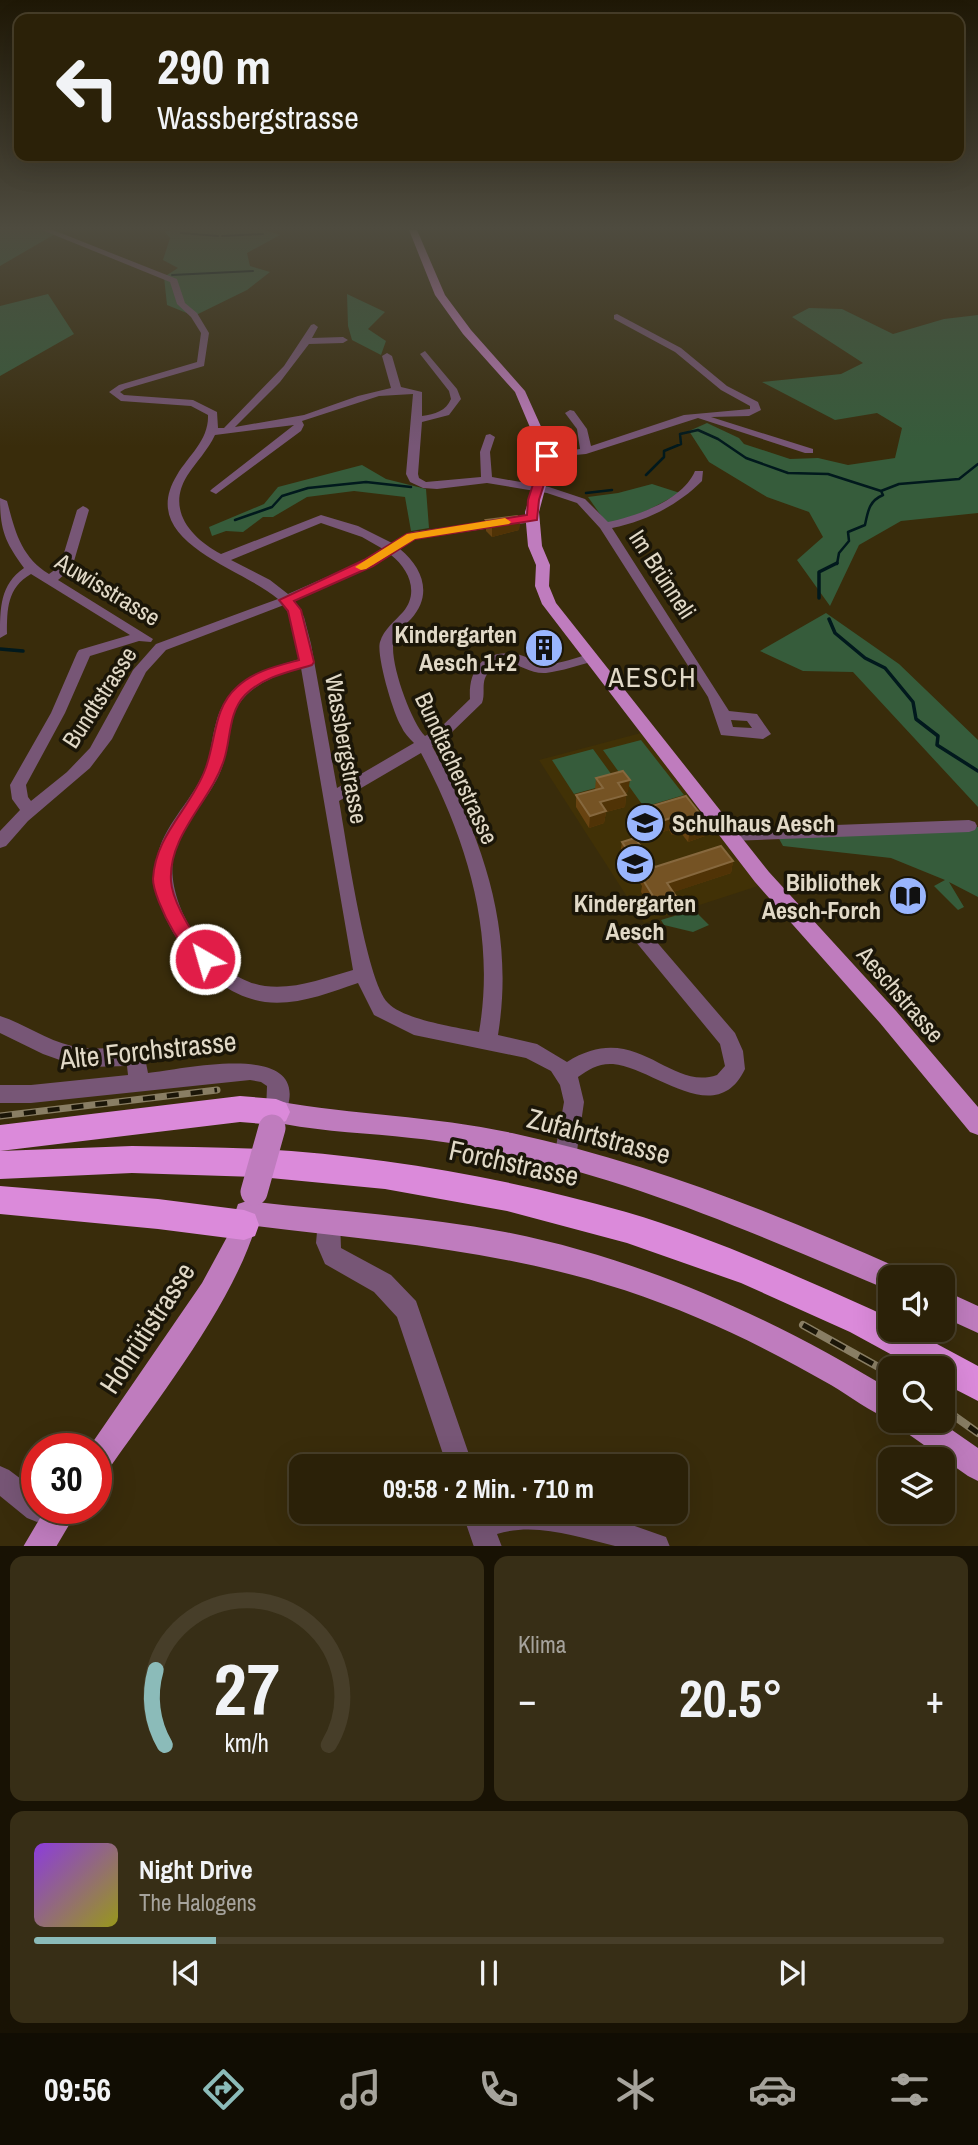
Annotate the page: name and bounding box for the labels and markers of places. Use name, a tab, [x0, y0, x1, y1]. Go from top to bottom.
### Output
pin	[517, 426, 577, 486]
place label: Kindergarten Aesch 1+2	[395, 618, 517, 678]
building icon: Kindergarten Aesch 1+2	[523, 627, 565, 669]
school or university icon: Schulhaus Aesch	[624, 802, 666, 844]
place label: Schulhaus Aesch	[672, 807, 835, 839]
school or university icon: Kindergarten Aesch	[614, 843, 656, 885]
place label: Bibliothek Aesch-Forch	[762, 866, 881, 926]
library icon: Bibliothek Aesch-Forch	[887, 875, 929, 917]
place label: Kindergarten Aesch	[574, 887, 696, 947]

